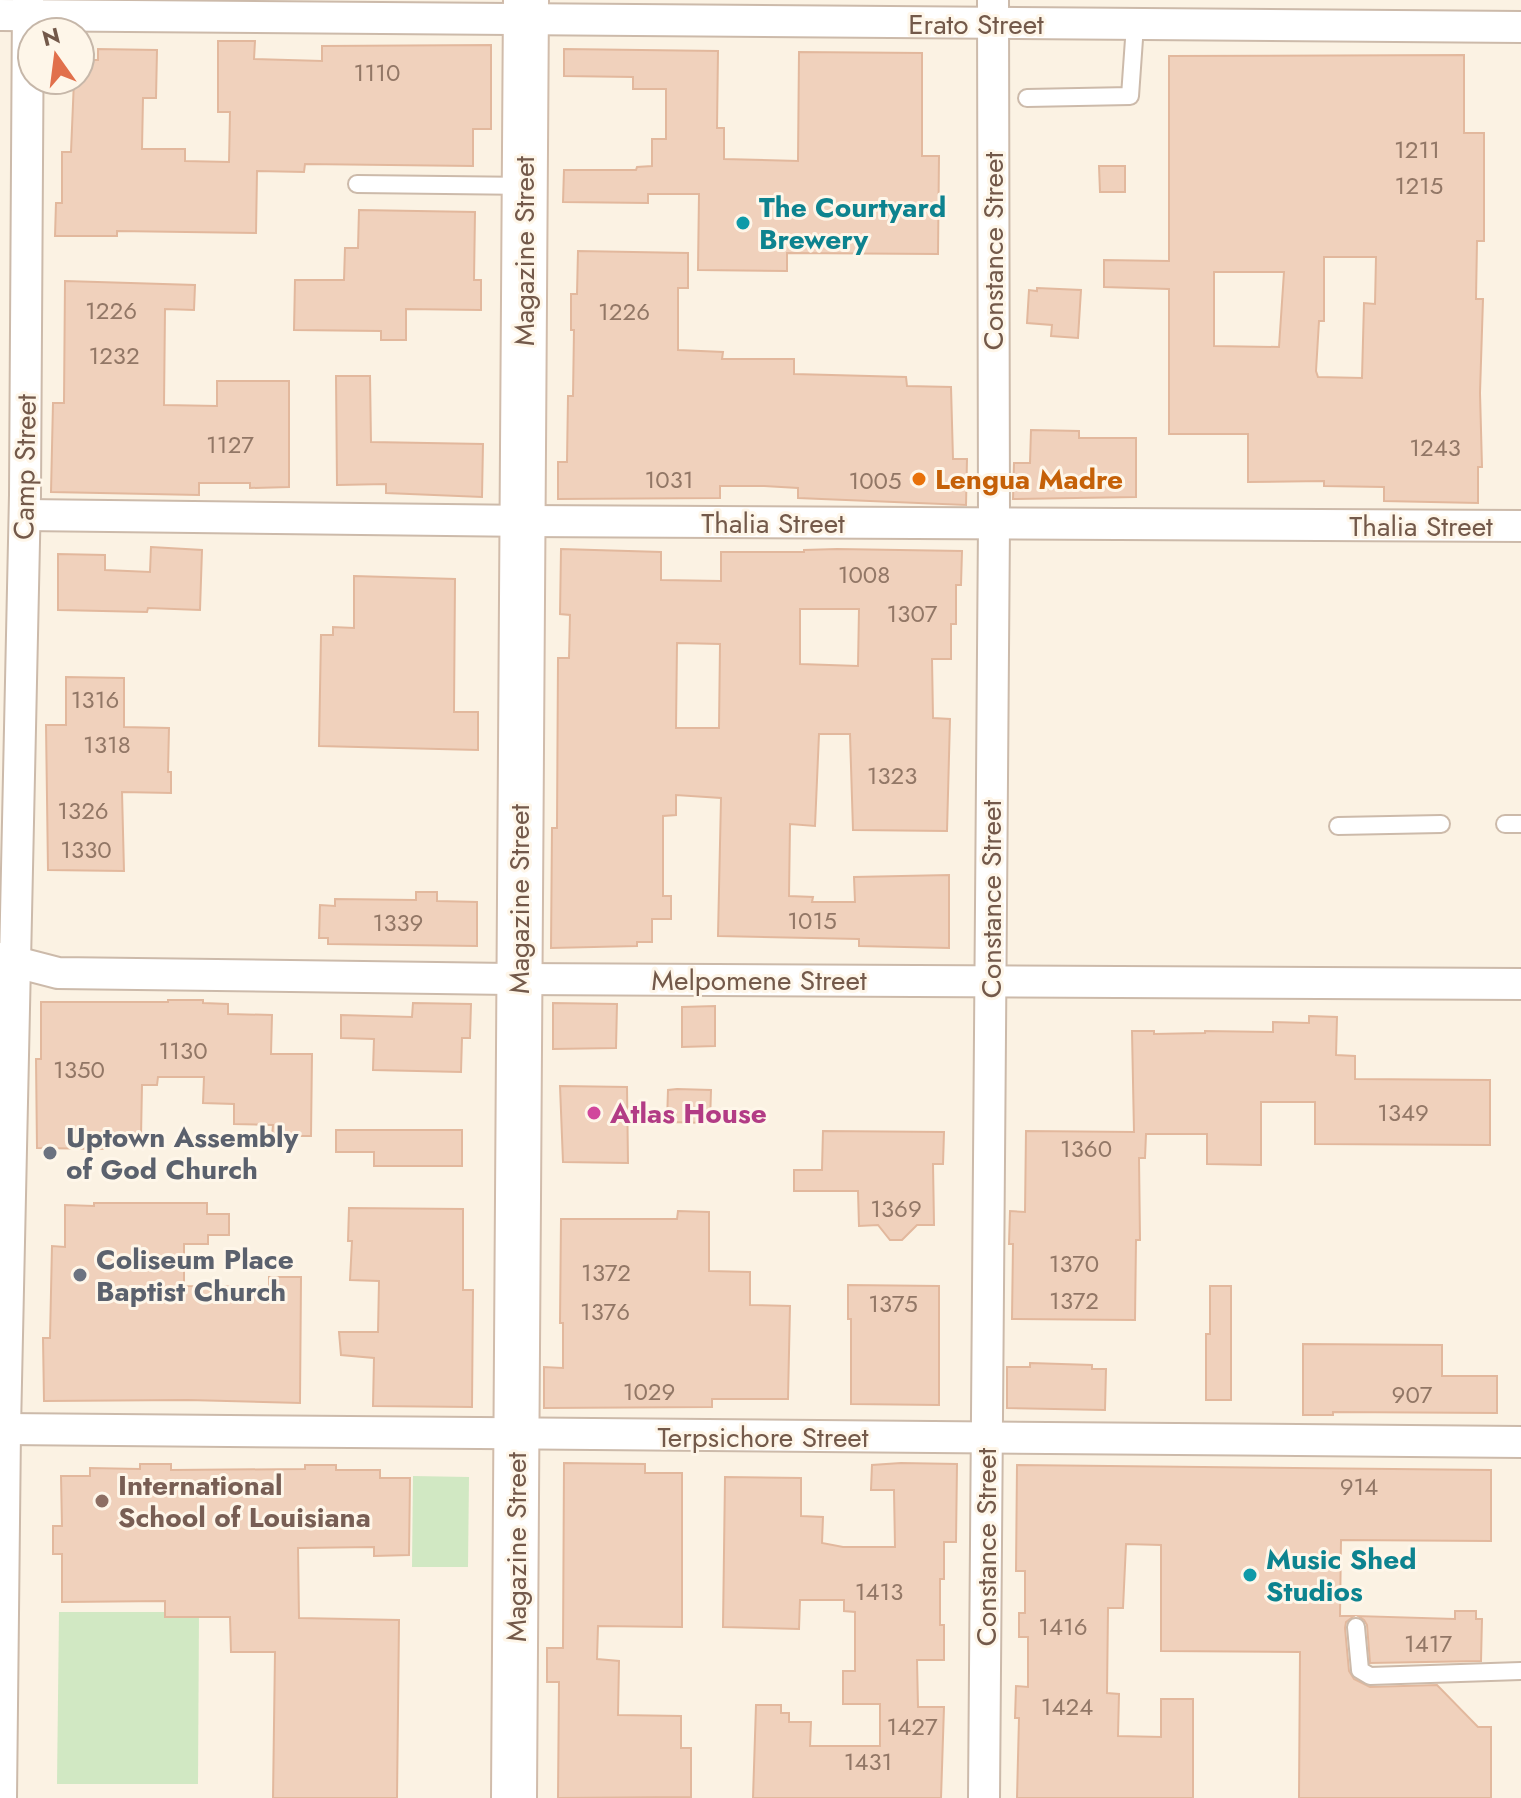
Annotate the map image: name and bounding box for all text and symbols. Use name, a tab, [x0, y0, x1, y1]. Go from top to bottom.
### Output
street label: Erato Street	[908, 4, 1044, 45]
north arrow	[16, 16, 96, 96]
text: N	[39, 19, 64, 54]
house number: 1110	[354, 55, 400, 90]
house number: 1211	[1394, 132, 1440, 167]
street label: Constance Street	[973, 152, 1014, 350]
street label: Magazine Street	[504, 156, 545, 346]
house number: 1215	[1395, 168, 1443, 203]
place label: The Courtyard Brewery	[759, 187, 946, 260]
marker: The Courtyard Brewery	[734, 214, 752, 232]
house number: 1226	[85, 293, 137, 328]
house number: 1226	[598, 294, 650, 329]
house number: 1232	[88, 338, 140, 373]
street label: Camp Street	[3, 394, 47, 540]
house number: 1127	[206, 427, 254, 462]
house number: 1243	[1409, 430, 1461, 465]
place label: Lengua Madre	[935, 459, 1123, 500]
house number: 1031	[644, 462, 694, 497]
house number: 1005	[848, 463, 902, 498]
marker: Lengua Madre	[910, 470, 928, 488]
street label: Thalia Street	[701, 503, 845, 544]
street label: Thalia Street	[1349, 506, 1493, 547]
house number: 1008	[838, 557, 890, 592]
house number: 1307	[887, 596, 938, 631]
house number: 1316	[71, 682, 119, 717]
house number: 1318	[83, 727, 131, 762]
house number: 1323	[867, 758, 917, 793]
house number: 1326	[57, 793, 109, 828]
street label: Constance Street	[971, 800, 1012, 998]
street label: Magazine Street	[499, 804, 540, 994]
house number: 1330	[60, 832, 112, 867]
house number: 1015	[787, 903, 837, 938]
house number: 1339	[373, 905, 423, 940]
street label: Melpomene Street	[651, 960, 867, 1001]
house number: 1130	[158, 1033, 208, 1068]
house number: 1350	[53, 1052, 105, 1087]
place label: Atlas House	[609, 1093, 767, 1134]
house number: 1349	[1377, 1095, 1429, 1130]
marker: Atlas House	[585, 1104, 603, 1122]
place label: Uptown Assembly of God Church	[66, 1117, 299, 1190]
house number: 1360	[1060, 1131, 1112, 1166]
marker: Uptown Assembly of God Church	[41, 1144, 59, 1162]
house number: 1369	[870, 1191, 922, 1226]
place label: Coliseum Place Baptist Church	[96, 1239, 294, 1312]
house number: 1370	[1049, 1246, 1099, 1281]
house number: 1372	[581, 1255, 631, 1290]
marker: Coliseum Place Baptist Church	[71, 1266, 89, 1284]
house number: 1372	[1049, 1283, 1099, 1318]
house number: 1375	[868, 1286, 918, 1321]
house number: 1376	[580, 1294, 630, 1329]
house number: 1029	[623, 1374, 675, 1409]
house number: 907	[1392, 1377, 1433, 1412]
street label: Terpsichore Street	[658, 1417, 869, 1458]
street label: Constance Street	[966, 1448, 1007, 1646]
street label: Magazine Street	[496, 1452, 537, 1642]
place label: International School of Louisiana	[118, 1465, 371, 1538]
house number: 914	[1340, 1469, 1378, 1504]
marker: International School of Louisiana	[93, 1492, 111, 1510]
place label: Music Shed Studios	[1266, 1539, 1417, 1612]
marker: Music Shed Studios	[1241, 1566, 1259, 1584]
house number: 1413	[855, 1574, 903, 1609]
house number: 1416	[1038, 1609, 1088, 1644]
house number: 1417	[1404, 1626, 1452, 1661]
house number: 1424	[1041, 1689, 1093, 1724]
house number: 1427	[886, 1709, 938, 1744]
house number: 1431	[844, 1744, 892, 1779]

